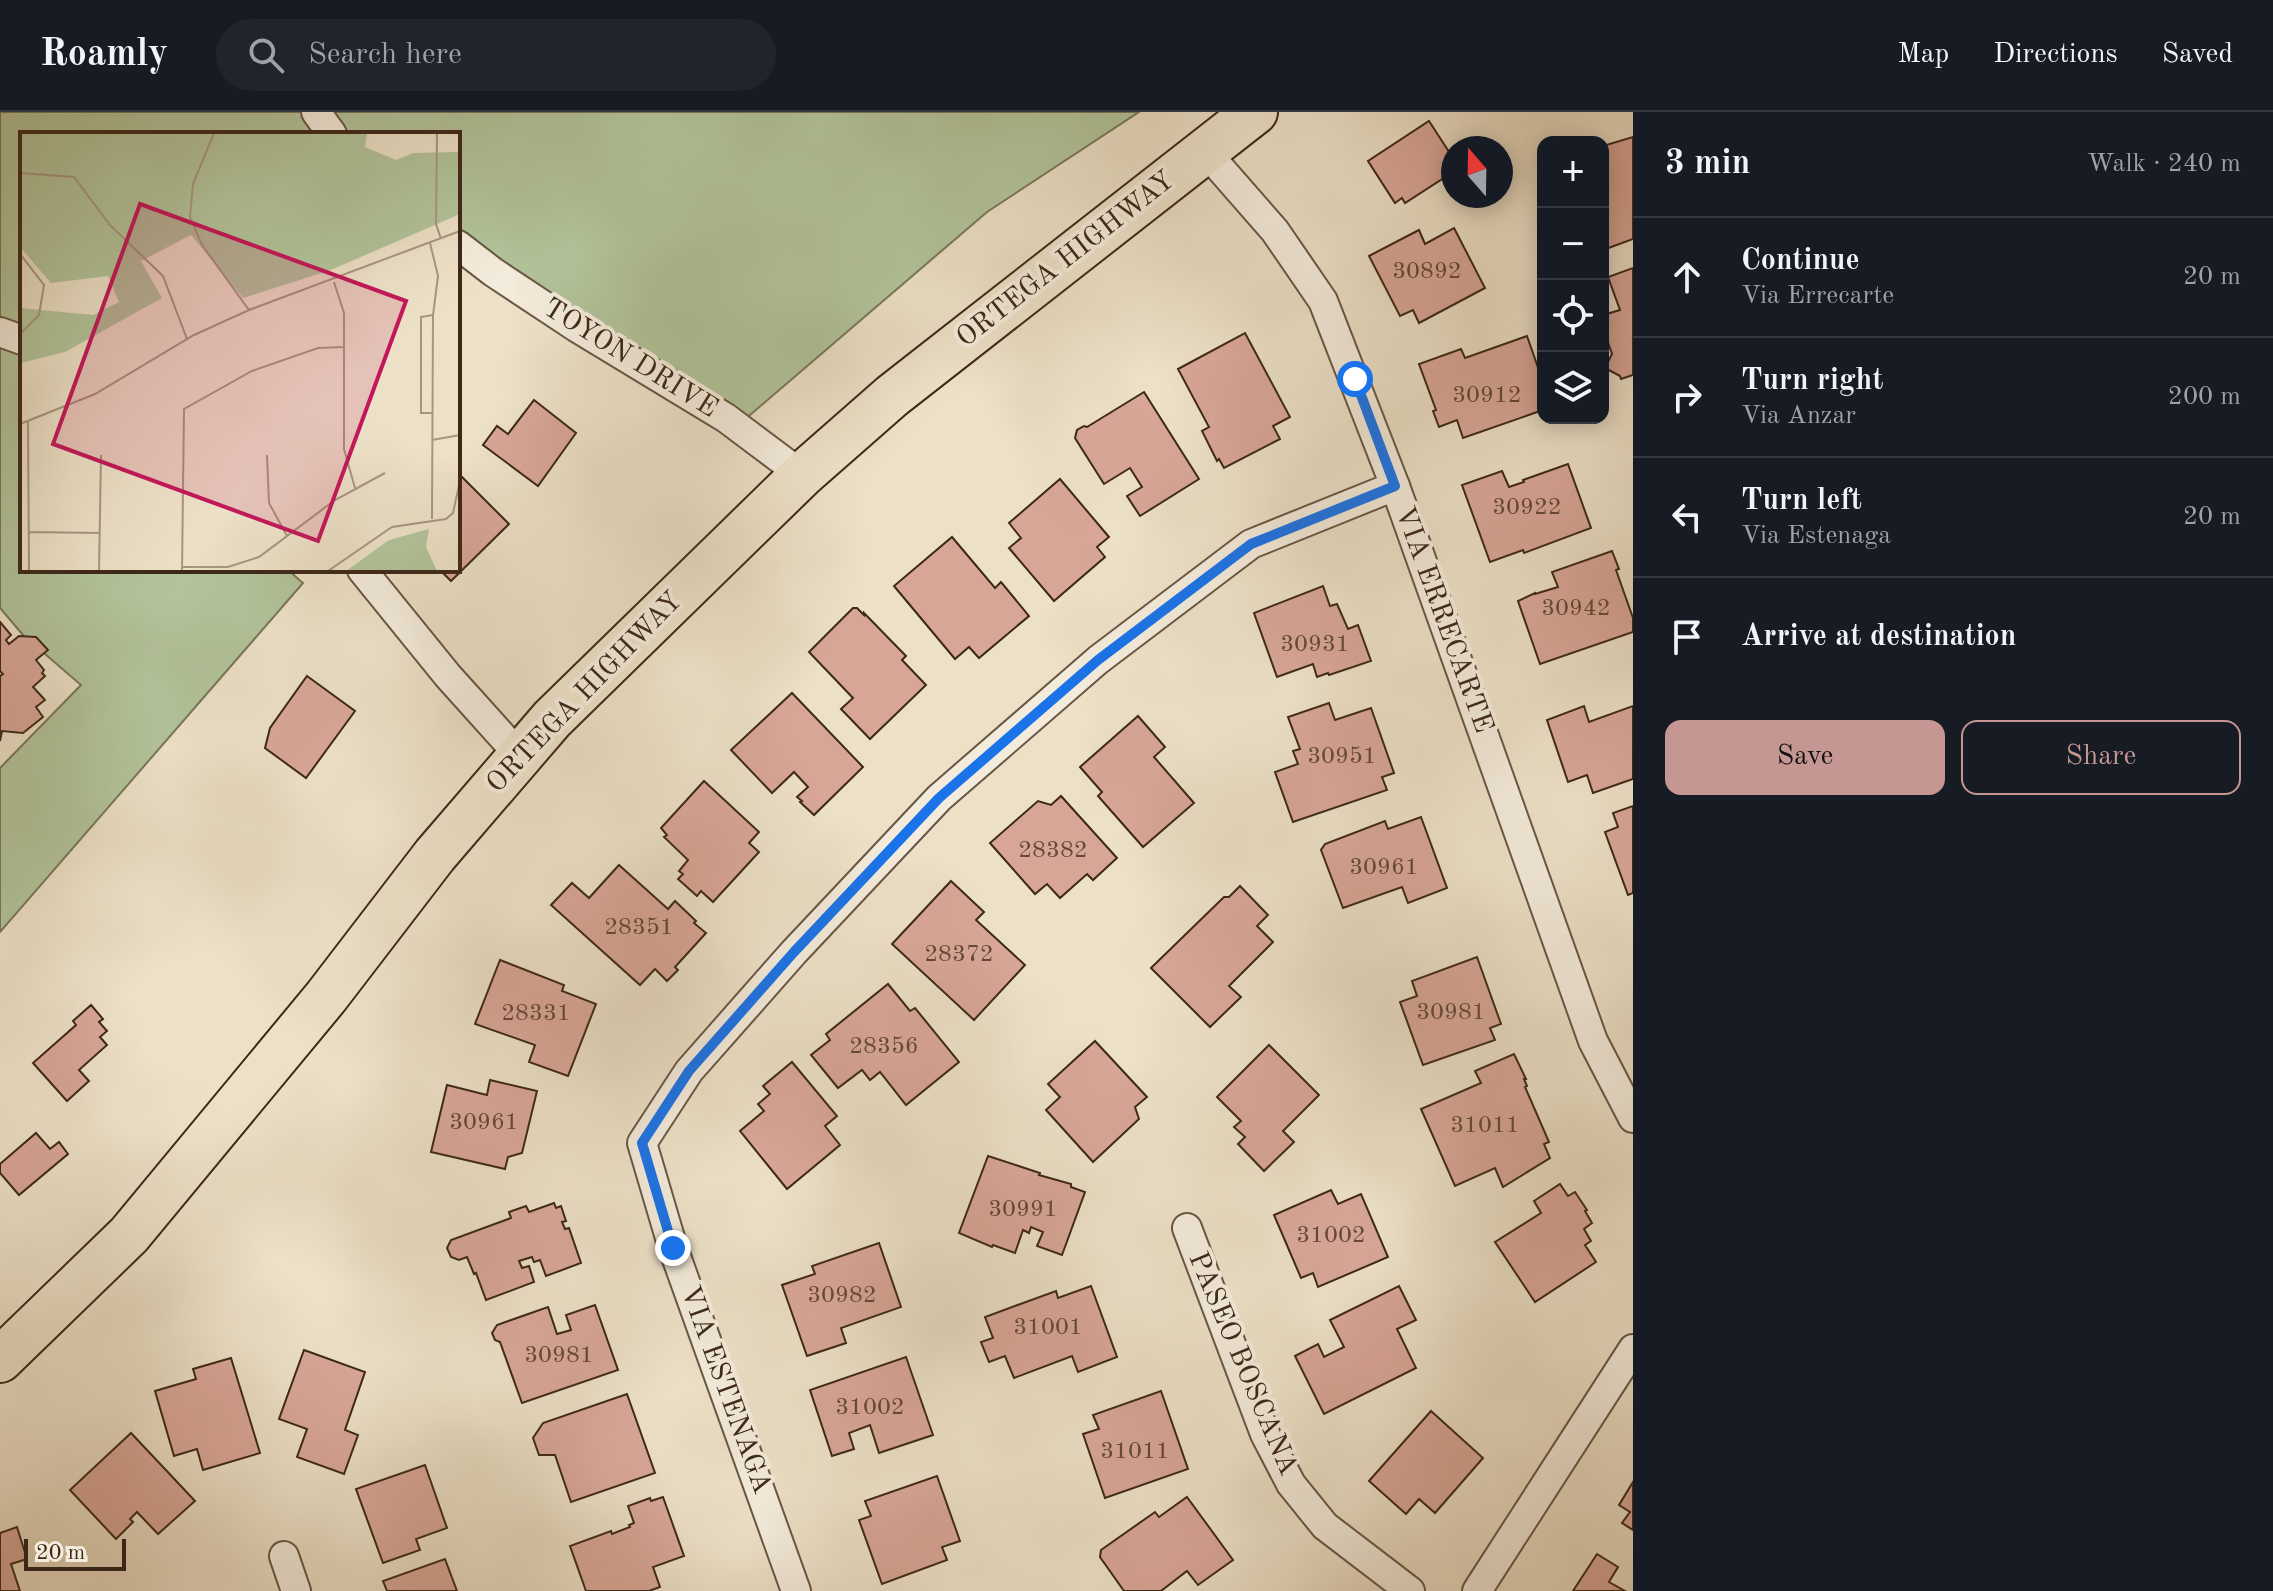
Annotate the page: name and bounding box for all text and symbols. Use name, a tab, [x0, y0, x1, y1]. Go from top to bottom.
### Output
search box	[216, 19, 776, 91]
icon: search	[244, 33, 288, 77]
text: Roamly	[40, 36, 168, 74]
text: Search here	[308, 40, 462, 70]
text: Map	[1897, 41, 1949, 69]
text: Directions	[1993, 41, 2118, 69]
text: Saved	[2162, 41, 2233, 69]
inset map	[20, 132, 460, 572]
north arrow	[1441, 136, 1513, 208]
map controls	[1537, 136, 1609, 424]
button: +	[1537, 136, 1609, 208]
text: 3 min	[1665, 147, 1750, 181]
text: Walk · 240 m	[2087, 151, 2241, 177]
street label: ORTEGA HIGHWAY	[952, 167, 1180, 353]
button: −	[1537, 208, 1609, 280]
text: Continue	[1741, 246, 1860, 276]
icon: ahead	[1665, 255, 1709, 299]
house number: 30892	[1392, 260, 1462, 284]
text: 20 m	[2183, 264, 2241, 290]
button: locate	[1537, 280, 1609, 352]
text: Via Errecarte	[1741, 283, 1894, 309]
street label: TOYON DRIVE	[538, 294, 722, 424]
button: layers	[1537, 352, 1609, 424]
route start	[1337, 361, 1373, 397]
text: Turn right	[1741, 366, 1883, 396]
icon: right	[1665, 375, 1709, 419]
house number: 30912	[1452, 384, 1522, 408]
text: 200 m	[2168, 384, 2241, 410]
text: Via Anzar	[1741, 403, 1856, 429]
text: Turn left	[1741, 486, 1862, 516]
icon: left	[1665, 495, 1709, 539]
house number: 30922	[1492, 496, 1562, 520]
street label: VIA ERRECARTE	[1389, 503, 1497, 737]
text: 20 m	[2183, 504, 2241, 530]
text: Via Estenaga	[1741, 523, 1891, 549]
street label: ORTEGA HIGHWAY	[482, 587, 688, 799]
house number: 30942	[1541, 597, 1611, 621]
icon: arrive	[1665, 615, 1709, 659]
text: Arrive at destination	[1741, 622, 2016, 652]
house number: 30931	[1280, 633, 1350, 657]
button: Save	[1665, 720, 1945, 795]
button: Share	[1961, 720, 2241, 795]
house number: 30951	[1307, 745, 1377, 769]
house number: 28382	[1018, 839, 1088, 863]
house number: 30961	[1349, 856, 1419, 880]
house number: 28351	[604, 916, 674, 940]
house number: 28372	[924, 943, 994, 967]
house number: 30981	[1416, 1001, 1486, 1025]
house number: 28331	[501, 1002, 571, 1026]
house number: 28356	[849, 1035, 919, 1059]
house number: 30961	[449, 1111, 519, 1135]
house number: 31011	[1450, 1114, 1520, 1138]
house number: 30991	[988, 1198, 1058, 1222]
house number: 31002	[1296, 1224, 1366, 1248]
route end	[655, 1230, 691, 1266]
street label: PASEO BOSCANA	[1182, 1248, 1302, 1480]
street label: VIA ESTENAGA	[674, 1282, 776, 1498]
house number: 30982	[807, 1284, 877, 1308]
house number: 31001	[1013, 1316, 1083, 1340]
house number: 30981	[524, 1344, 594, 1368]
house number: 31002	[835, 1396, 905, 1420]
house number: 31011	[1100, 1440, 1170, 1464]
scale bar	[24, 1535, 126, 1571]
text: 20 m	[36, 1542, 85, 1564]

